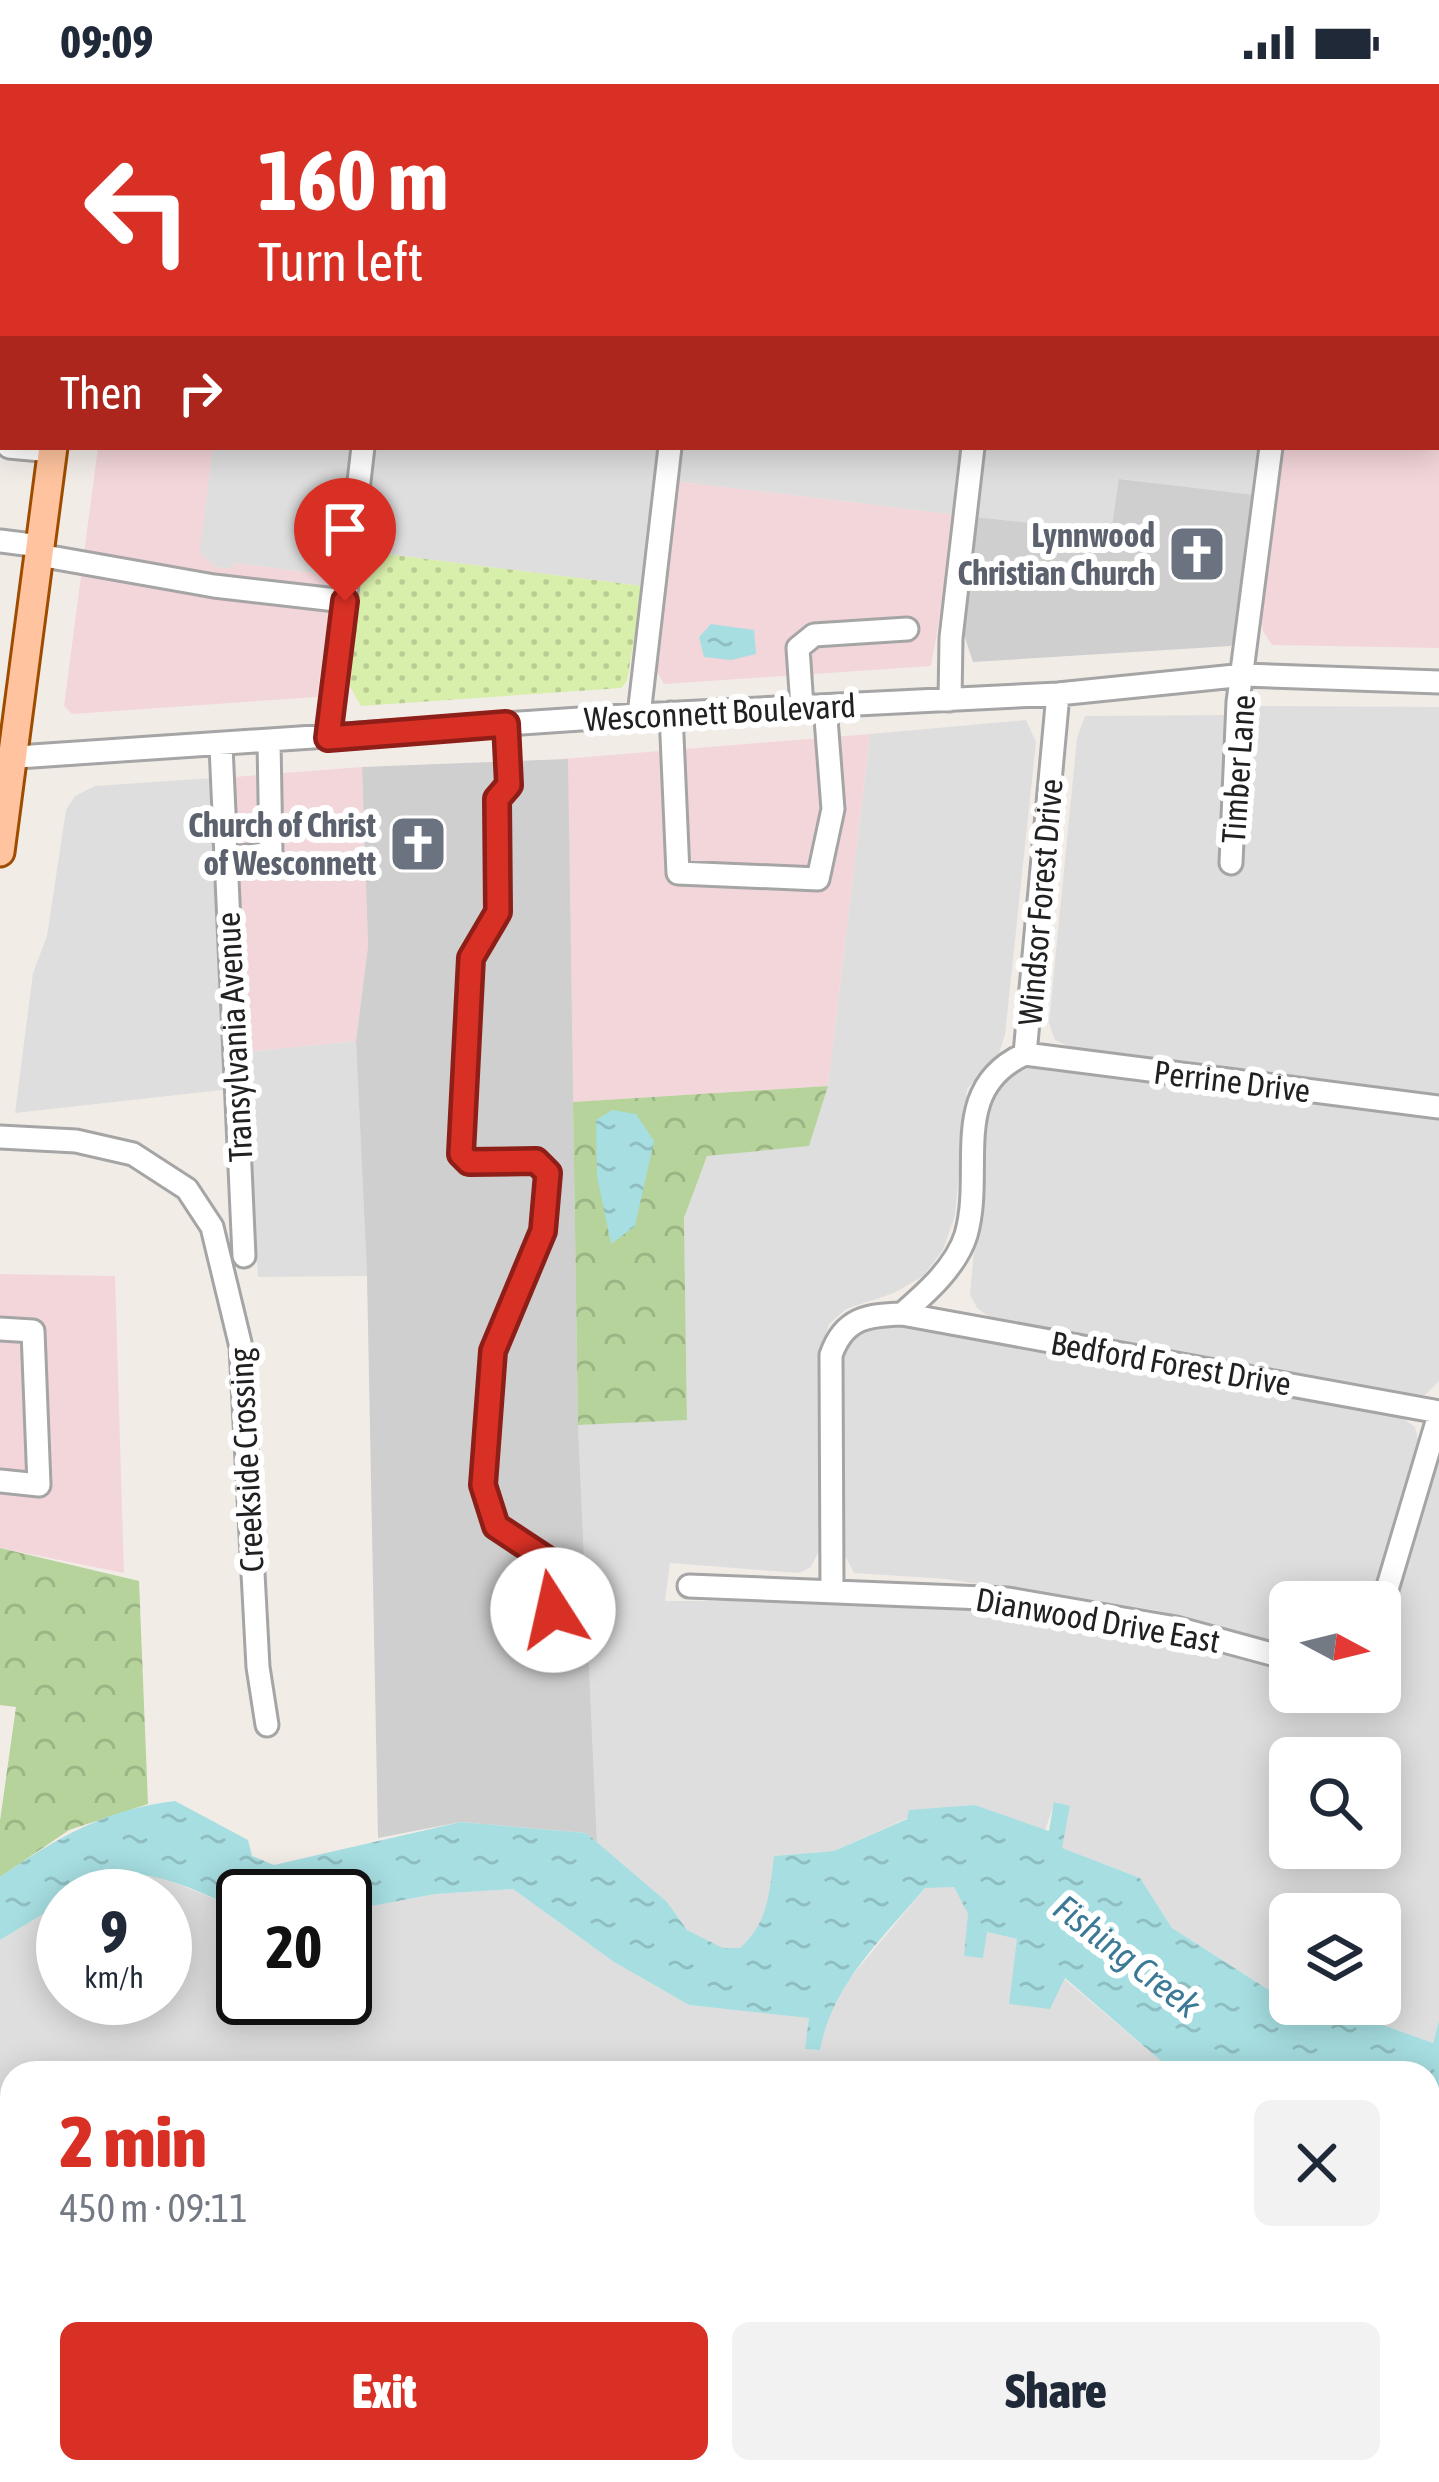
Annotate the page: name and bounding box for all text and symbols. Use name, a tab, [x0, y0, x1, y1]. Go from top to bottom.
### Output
text: 09:09	[60, 16, 154, 68]
icon: left	[60, 132, 216, 288]
text: 160 m	[258, 132, 448, 228]
text: Turn left	[258, 231, 423, 292]
icon: right	[167, 360, 233, 426]
text: Then	[60, 367, 143, 419]
pin	[294, 478, 396, 601]
icon: arrive	[312, 496, 378, 562]
place label: Lynnwood Christian Church	[957, 516, 1155, 592]
church icon: Lynnwood Christian Church	[1166, 523, 1228, 585]
street label: Wesconnett Boulevard	[583, 686, 857, 738]
street label: Timber Lane	[1214, 693, 1262, 845]
street label: Windsor Forest Drive	[1010, 777, 1070, 1027]
place label: Church of Christ of Wesconnett	[188, 806, 376, 882]
church icon: Church of Christ of Wesconnett	[387, 813, 449, 875]
street label: Transylvania Avenue	[208, 911, 260, 1163]
street label: Perrine Drive	[1152, 1053, 1312, 1109]
street label: Bedford Forest Drive	[1048, 1323, 1294, 1403]
street label: Creekside Crossing	[221, 1346, 271, 1573]
position arrow	[490, 1547, 616, 1673]
street label: Dianwood Drive East	[973, 1580, 1223, 1660]
north arrow	[1269, 1581, 1401, 1713]
map controls	[1269, 1581, 1401, 2025]
button: search	[1269, 1737, 1401, 1869]
speed limit sign: 20	[216, 1869, 372, 2025]
water label: Fishing Creek	[1045, 1886, 1209, 2027]
button: layers	[1269, 1893, 1401, 2025]
text: 9	[100, 1897, 128, 1966]
text: km/h	[84, 1960, 144, 1994]
text: 2 min	[60, 2100, 207, 2182]
button: close	[1254, 2100, 1380, 2226]
text: 450 m · 09:11	[60, 2186, 248, 2230]
button: Exit	[60, 2322, 708, 2460]
button: Share	[732, 2322, 1380, 2460]

